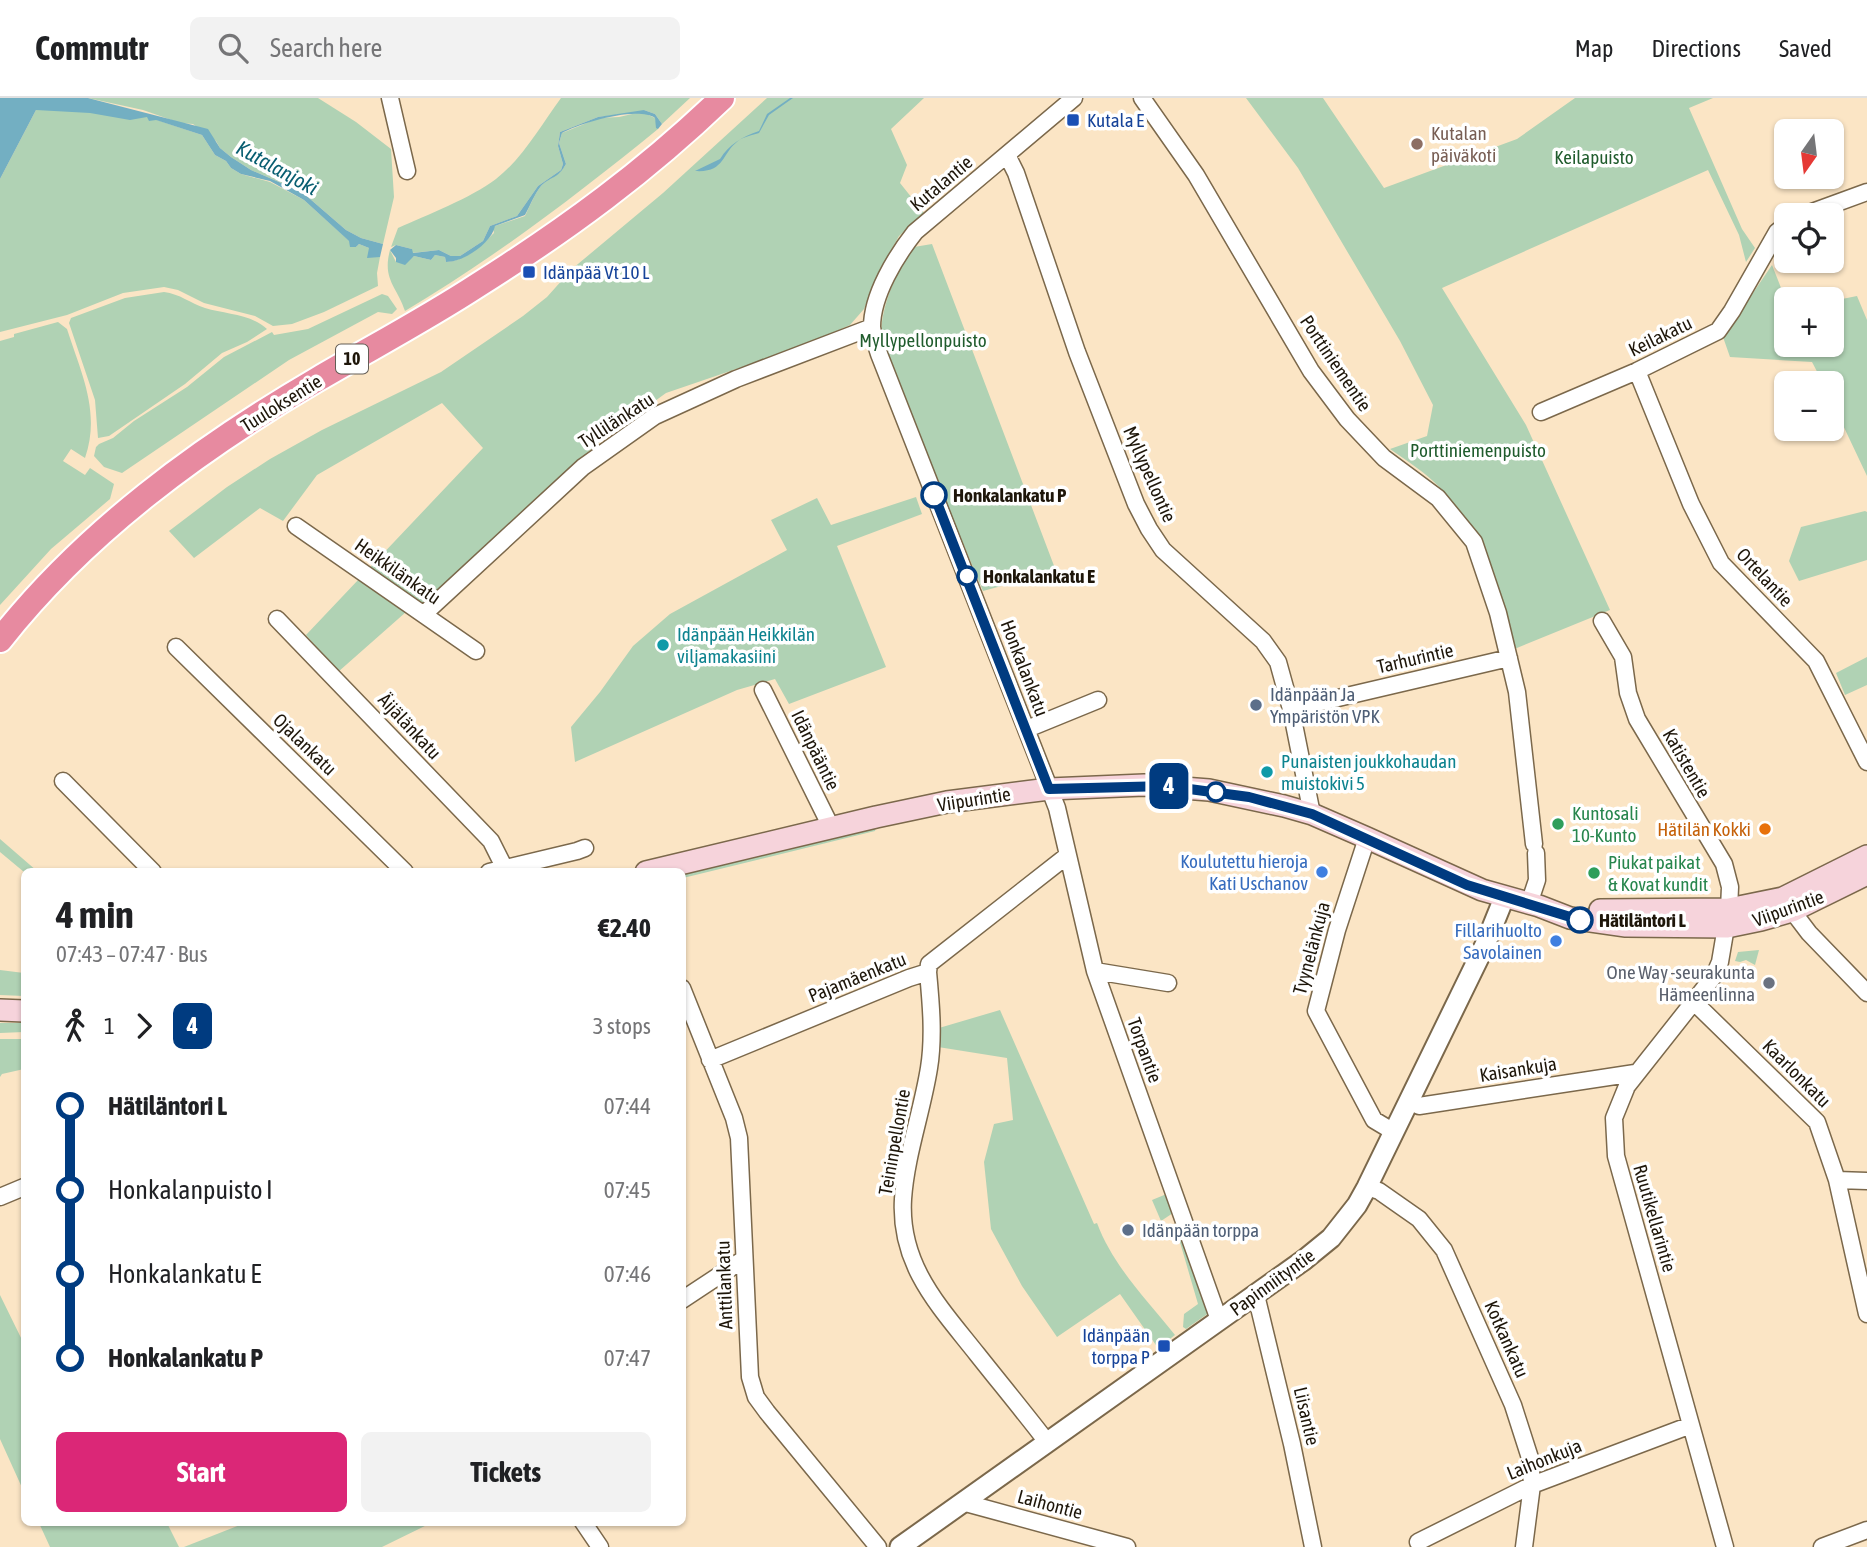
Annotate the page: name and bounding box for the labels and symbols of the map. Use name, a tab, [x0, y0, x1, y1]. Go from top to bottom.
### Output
place label: Kutala E	[1087, 109, 1144, 131]
marker: Kutala E	[1065, 112, 1081, 128]
north arrow	[1774, 119, 1844, 189]
place label: Kutalan päiväkoti	[1431, 122, 1496, 166]
water label: Kutalanjoki	[233, 135, 322, 199]
marker: Kutalan päiväkoti	[1409, 136, 1425, 152]
park label: Keilapuisto	[1554, 146, 1634, 168]
street label: Kutalantie	[906, 151, 976, 215]
place label: Idänpää Vt 10 L	[543, 261, 650, 283]
marker: Idänpää Vt 10 L	[521, 264, 537, 280]
street label: Porttiniementie	[1296, 311, 1376, 415]
street label: Keilakatu	[1625, 311, 1695, 361]
park label: Myllypellonpuisto	[859, 329, 987, 351]
road number: 10	[336, 344, 368, 374]
street label: Tuuloksentie	[237, 370, 325, 436]
street label: Tyllilänkatu	[574, 388, 658, 452]
street label: Myllypellontie	[1119, 423, 1181, 525]
park label: Porttiniemenpuisto	[1410, 439, 1546, 461]
marker: Honkalankatu P	[921, 482, 947, 508]
place label: Honkalankatu P	[953, 484, 1067, 506]
street label: Heikkilänkatu	[351, 533, 445, 609]
street label: Ortelantie	[1732, 543, 1798, 611]
place label: Honkalankatu E	[983, 565, 1095, 587]
marker: Honkalankatu E	[957, 566, 977, 586]
street label: Honkalankatu	[997, 617, 1053, 719]
place label: Idänpään Heikkilän viljamakasiini	[677, 623, 815, 667]
marker: Idänpään Heikkilän viljamakasiini	[655, 637, 671, 653]
street label: Tarhurintie	[1375, 639, 1455, 677]
place label: Idänpään Ja Ympäristön VPK	[1270, 683, 1381, 727]
street label: Äijälänkatu	[374, 689, 446, 763]
marker: Idänpään Ja Ympäristön VPK	[1248, 697, 1264, 713]
street label: Idänpääntie	[787, 706, 845, 794]
street label: Ojalankatu	[269, 709, 341, 779]
street label: Katistentie	[1658, 725, 1716, 801]
place label: Punaisten joukkohaudan muistokivi 5	[1281, 750, 1456, 794]
line badge: 4	[1146, 763, 1192, 809]
marker: Punaisten joukkohaudan muistokivi 5	[1259, 764, 1275, 780]
street label: Viipurintie	[936, 782, 1012, 816]
unlabelled marker	[1206, 782, 1226, 802]
place label: Kuntosali 10-Kunto	[1572, 802, 1639, 846]
marker: Kuntosali 10-Kunto	[1550, 816, 1566, 832]
place label: Hätilän Kokki	[1657, 818, 1751, 840]
marker: Hätilän Kokki	[1757, 821, 1773, 837]
place label: Koulutettu hieroja Kati Uschanov	[1180, 850, 1308, 894]
place label: Piukat paikat & Kovat kundit	[1608, 851, 1708, 895]
marker: Koulutettu hieroja Kati Uschanov	[1314, 864, 1330, 880]
marker: Piukat paikat & Kovat kundit	[1586, 865, 1602, 881]
street label: Viipurintie	[1750, 885, 1826, 931]
street label: Tyynelänkuja	[1288, 899, 1334, 997]
marker: Hätiläntori L	[1567, 907, 1593, 933]
place label: Hätiläntori L	[1599, 909, 1687, 931]
place label: Fillarihuolto Savolainen	[1455, 919, 1542, 963]
marker: Fillarihuolto Savolainen	[1548, 933, 1564, 949]
street label: Pajamäenkatu	[805, 947, 909, 1007]
place label: One Way -seurakunta Hämeenlinna	[1607, 961, 1755, 1005]
marker: One Way -seurakunta Hämeenlinna	[1761, 975, 1777, 991]
street label: Torpantie	[1123, 1015, 1167, 1085]
street label: Kaarlonkatu	[1758, 1034, 1836, 1112]
street label: Kaisankuja	[1478, 1052, 1558, 1086]
street label: Teininpellontie	[874, 1087, 914, 1197]
street label: Ruutikellarintie	[1629, 1162, 1681, 1274]
place label: Idänpään torppa	[1142, 1219, 1259, 1241]
marker: Idänpään torppa	[1120, 1222, 1136, 1238]
street label: Anttilankatu	[711, 1240, 737, 1330]
street label: Papinniityntie	[1225, 1244, 1319, 1320]
street label: Kotkankatu	[1480, 1297, 1534, 1381]
place label: Idänpään torppa P	[1082, 1324, 1150, 1368]
marker: Idänpään torppa P	[1156, 1338, 1172, 1354]
street label: Liisantie	[1290, 1385, 1324, 1447]
street label: Laihonkuja	[1503, 1434, 1585, 1484]
street label: Laihontie	[1015, 1485, 1085, 1523]

